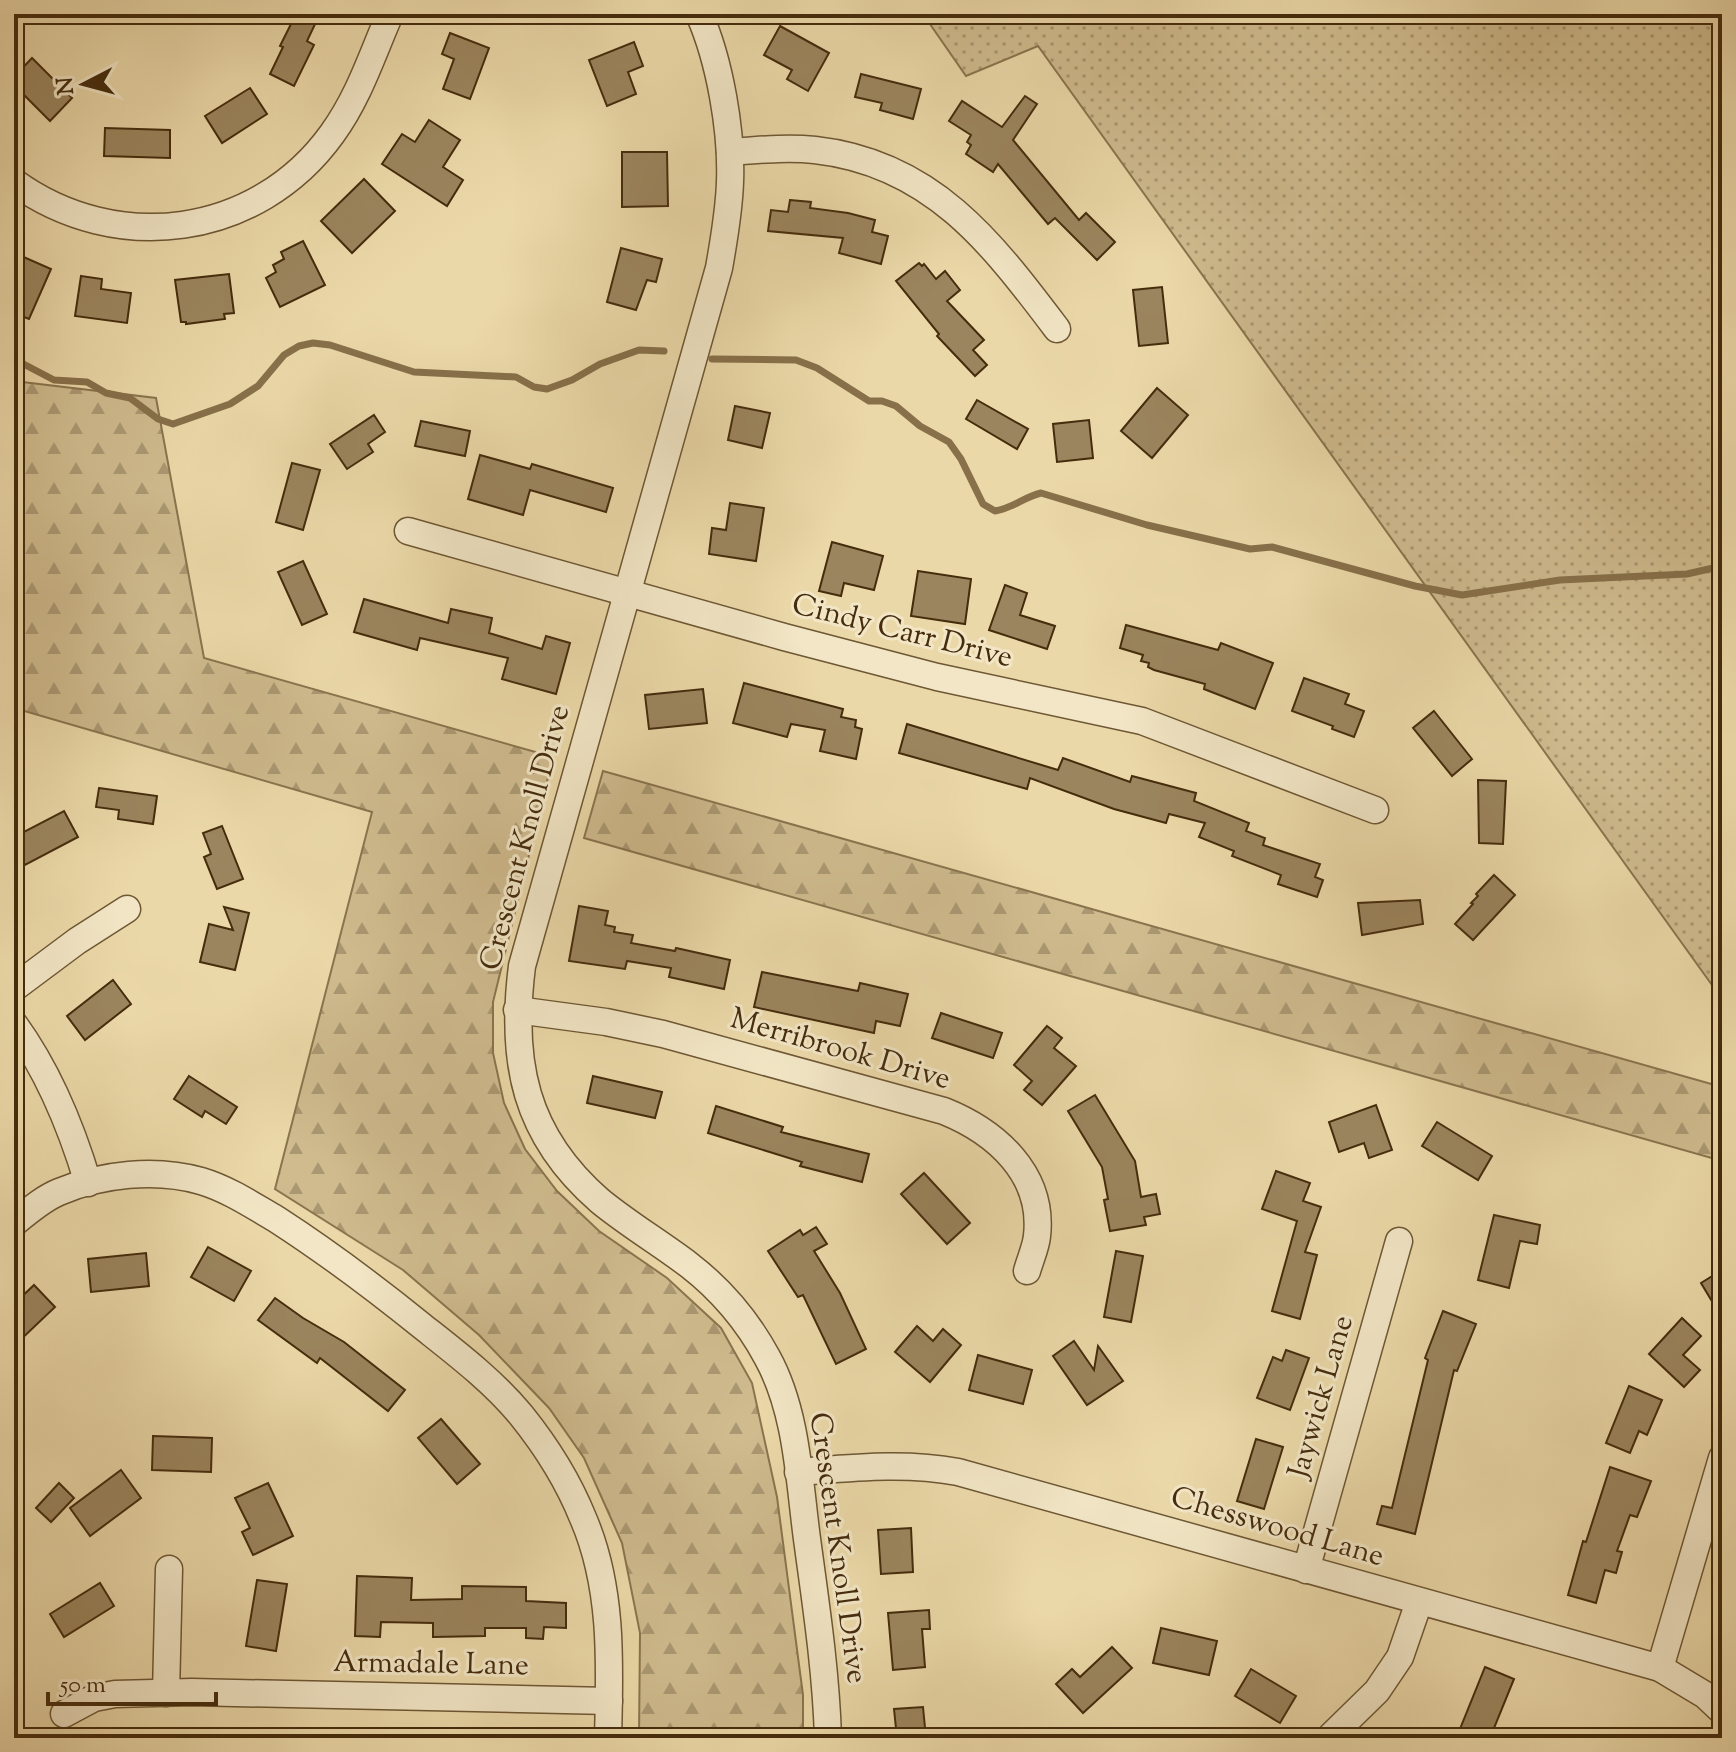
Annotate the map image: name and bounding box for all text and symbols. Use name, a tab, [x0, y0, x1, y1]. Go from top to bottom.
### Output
north arrow	[44, 44, 124, 124]
text: N	[50, 75, 84, 96]
street label: Cindy Carr Drive	[787, 584, 1017, 680]
street label: Crescent Knoll Drive	[470, 701, 582, 975]
street label: Merribrook Drive	[725, 998, 955, 1102]
street label: Jaywick Lane	[1278, 1311, 1366, 1485]
street label: Crescent Knoll Drive	[797, 1410, 877, 1686]
street label: Chesswood Lane	[1165, 1477, 1389, 1579]
street label: Armadale Lane	[333, 1642, 529, 1688]
scale bar	[48, 1656, 216, 1706]
text: 50 m	[58, 1669, 106, 1703]

